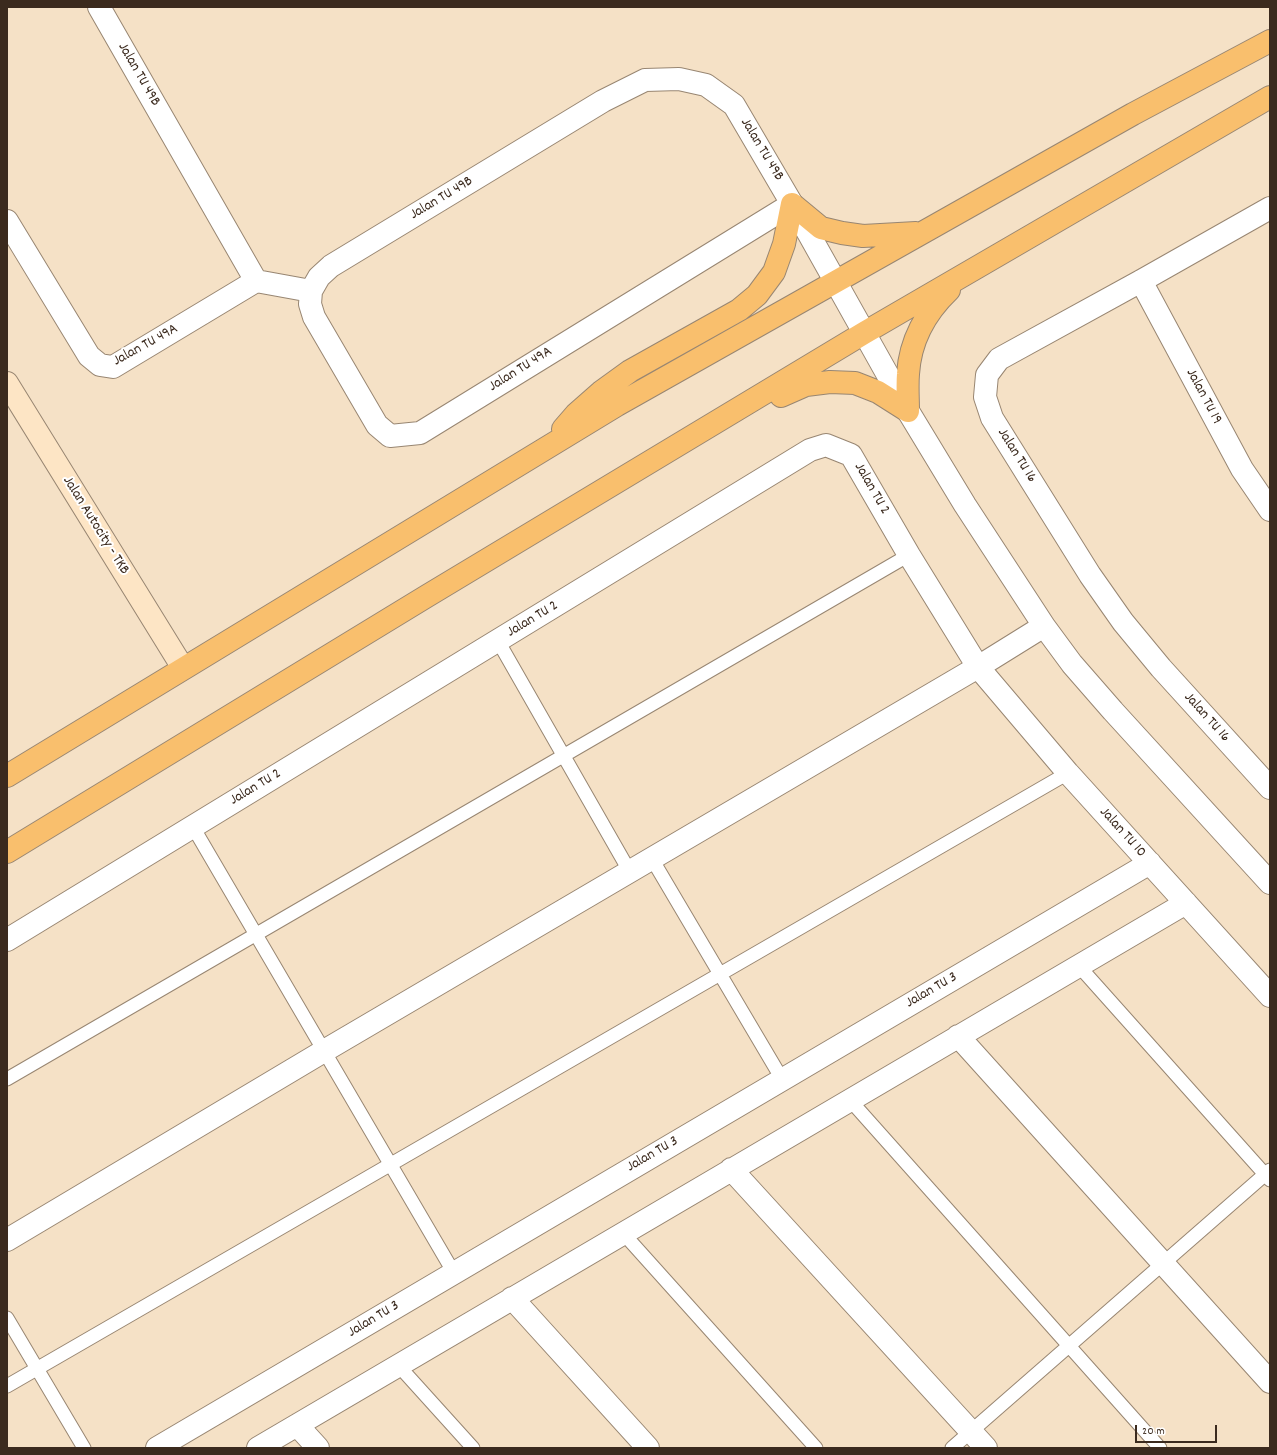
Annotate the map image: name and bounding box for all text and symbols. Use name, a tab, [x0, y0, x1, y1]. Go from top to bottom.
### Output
street label: Jalan TU 49B	[113, 40, 163, 110]
street label: Jalan TU 49B	[735, 115, 787, 185]
street label: Jalan TU 49B	[407, 173, 477, 225]
street label: Jalan TU 49A	[110, 321, 182, 371]
street label: Jalan TU 49A	[486, 343, 556, 397]
street label: Jalan TU 19	[1181, 366, 1225, 428]
street label: Jalan TU 16	[992, 425, 1040, 487]
street label: Jalan TU 2	[849, 460, 893, 518]
street label: Jalan Autocity - TKB	[57, 473, 133, 579]
street label: Jalan TU 2	[504, 598, 562, 642]
street label: Jalan TU 16	[1179, 689, 1233, 747]
street label: Jalan TU 2	[227, 766, 285, 810]
street label: Jalan TU 10	[1095, 804, 1149, 862]
street label: Jalan TU 3	[903, 969, 961, 1013]
street label: Jalan TU 3	[624, 1133, 682, 1177]
street label: Jalan TU 3	[345, 1298, 403, 1342]
scale bar	[1137, 1417, 1219, 1443]
text: 20 m	[1142, 1423, 1165, 1440]

